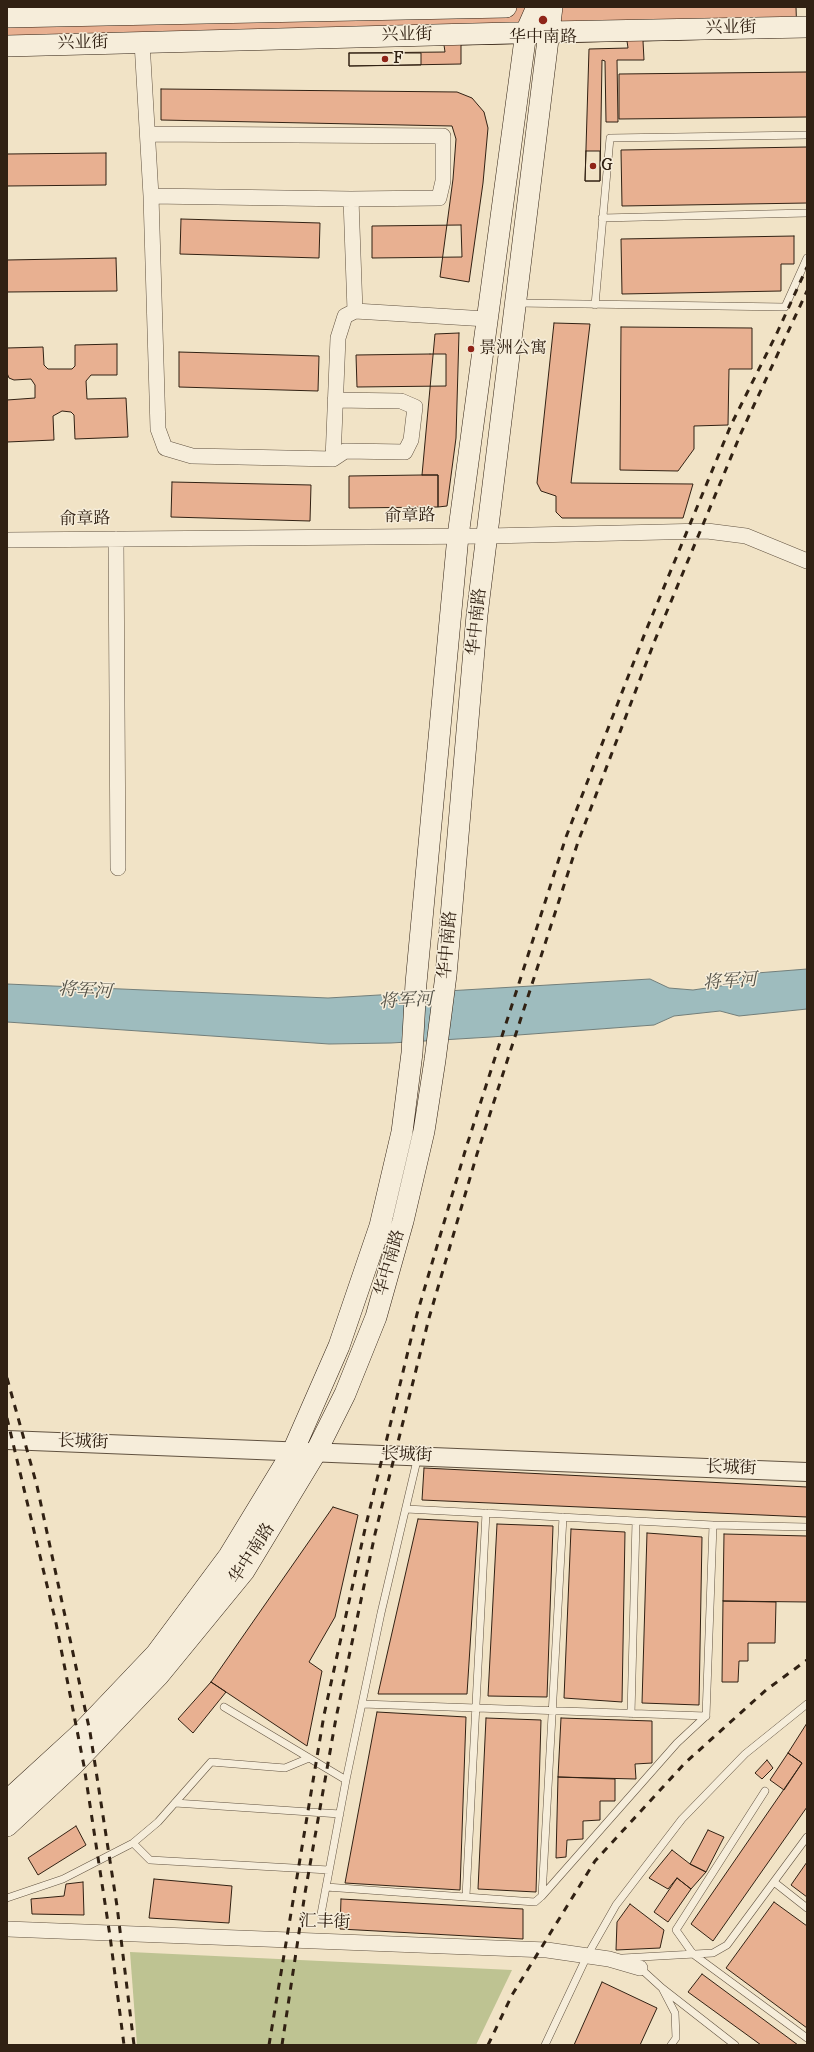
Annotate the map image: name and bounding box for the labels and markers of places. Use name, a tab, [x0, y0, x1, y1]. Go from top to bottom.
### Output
marker: 华中南路	[537, 14, 549, 26]
place label: 华中南路	[509, 28, 577, 48]
place label: F	[393, 49, 403, 69]
marker: F	[380, 54, 390, 64]
place label: G	[601, 156, 613, 176]
marker: G	[588, 161, 598, 171]
place label: 景洲公寓	[479, 339, 547, 359]
marker: 景洲公寓	[466, 344, 476, 354]

